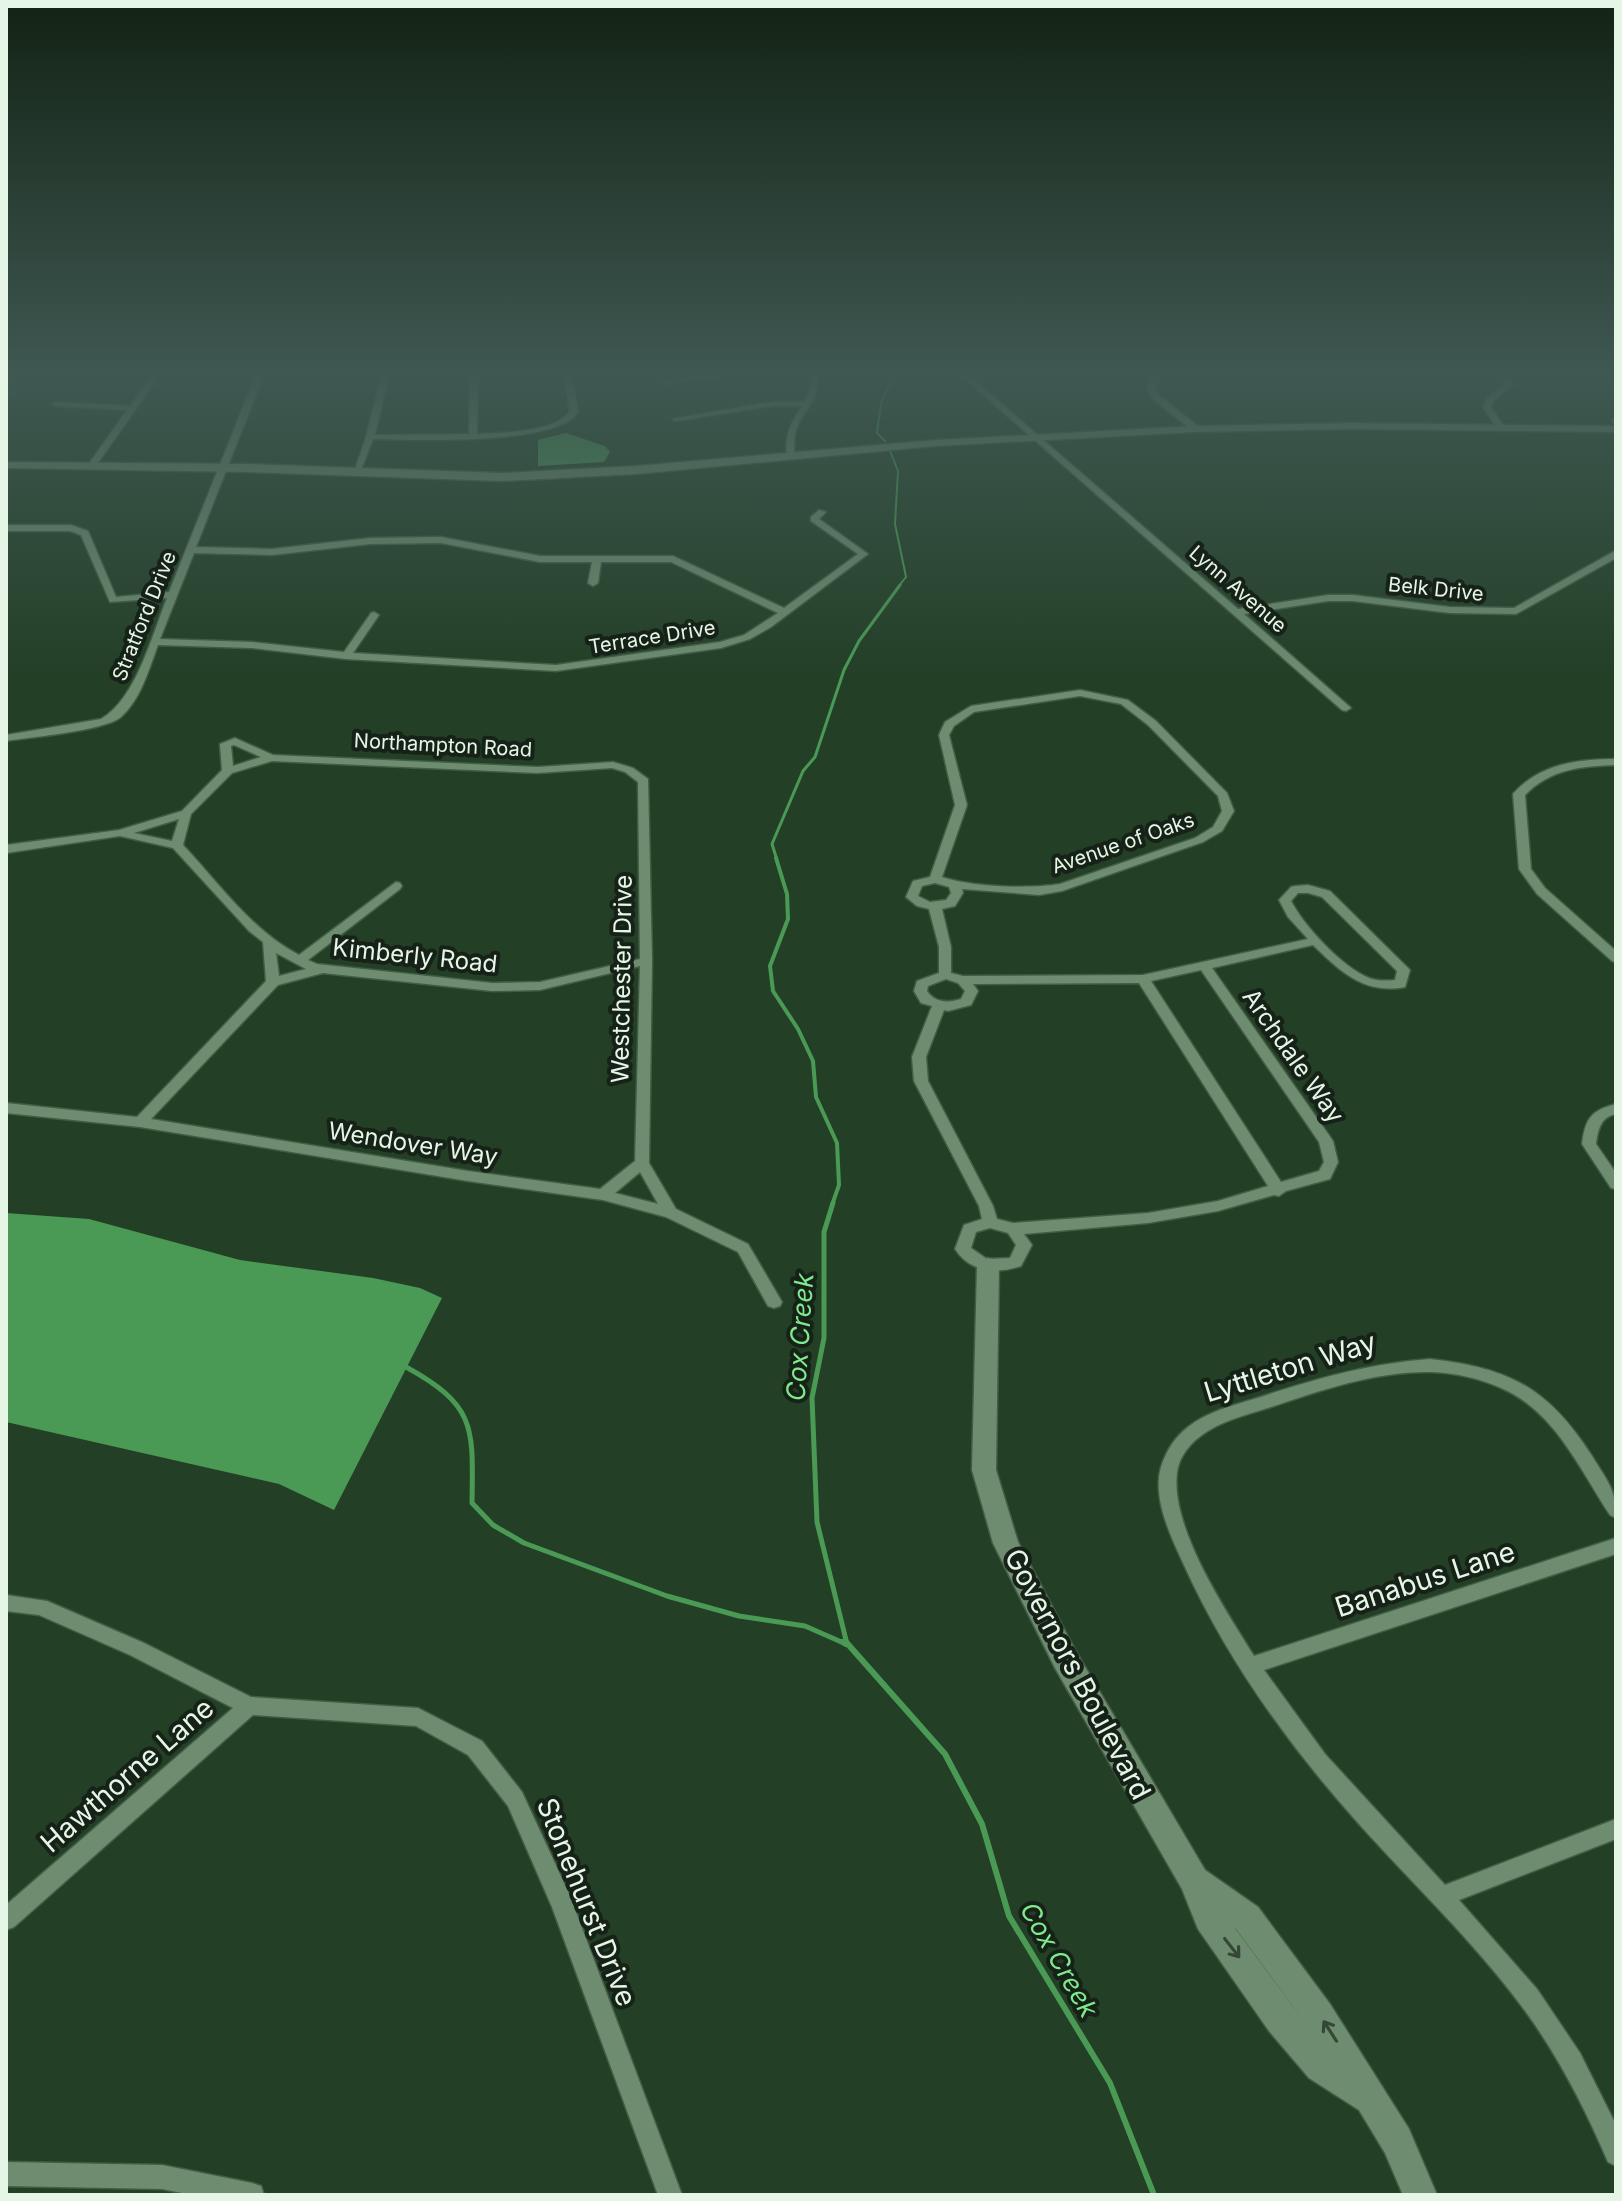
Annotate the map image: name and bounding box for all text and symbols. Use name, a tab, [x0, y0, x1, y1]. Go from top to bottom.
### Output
street label: Lynn Avenue	[1185, 540, 1291, 638]
street label: Stratford Drive	[107, 548, 181, 684]
street label: Belk Drive	[1387, 572, 1485, 606]
street label: Terrace Drive	[587, 615, 717, 659]
street label: Northampton Road	[353, 728, 533, 762]
street label: Avenue of Oaks	[1049, 807, 1197, 879]
street label: Westchester Drive	[605, 875, 638, 1083]
street label: Kimberly Road	[331, 932, 499, 979]
street label: Archdale Way	[1237, 983, 1350, 1128]
street label: Wendover Way	[326, 1116, 500, 1171]
water label: Cox Creek	[780, 1271, 819, 1402]
street label: Lyttleton Way	[1200, 1325, 1380, 1409]
street label: Banabus Lane	[1331, 1534, 1519, 1624]
street label: Governors Boulevard	[998, 1543, 1158, 1805]
street label: Hawthorne Lane	[34, 1691, 220, 1859]
street label: Stonehurst Drive	[530, 1793, 644, 2011]
water label: Cox Creek	[1014, 1897, 1105, 2024]
one-way arrow	[1223, 1937, 1240, 1958]
one-way arrow	[1321, 2020, 1338, 2042]

